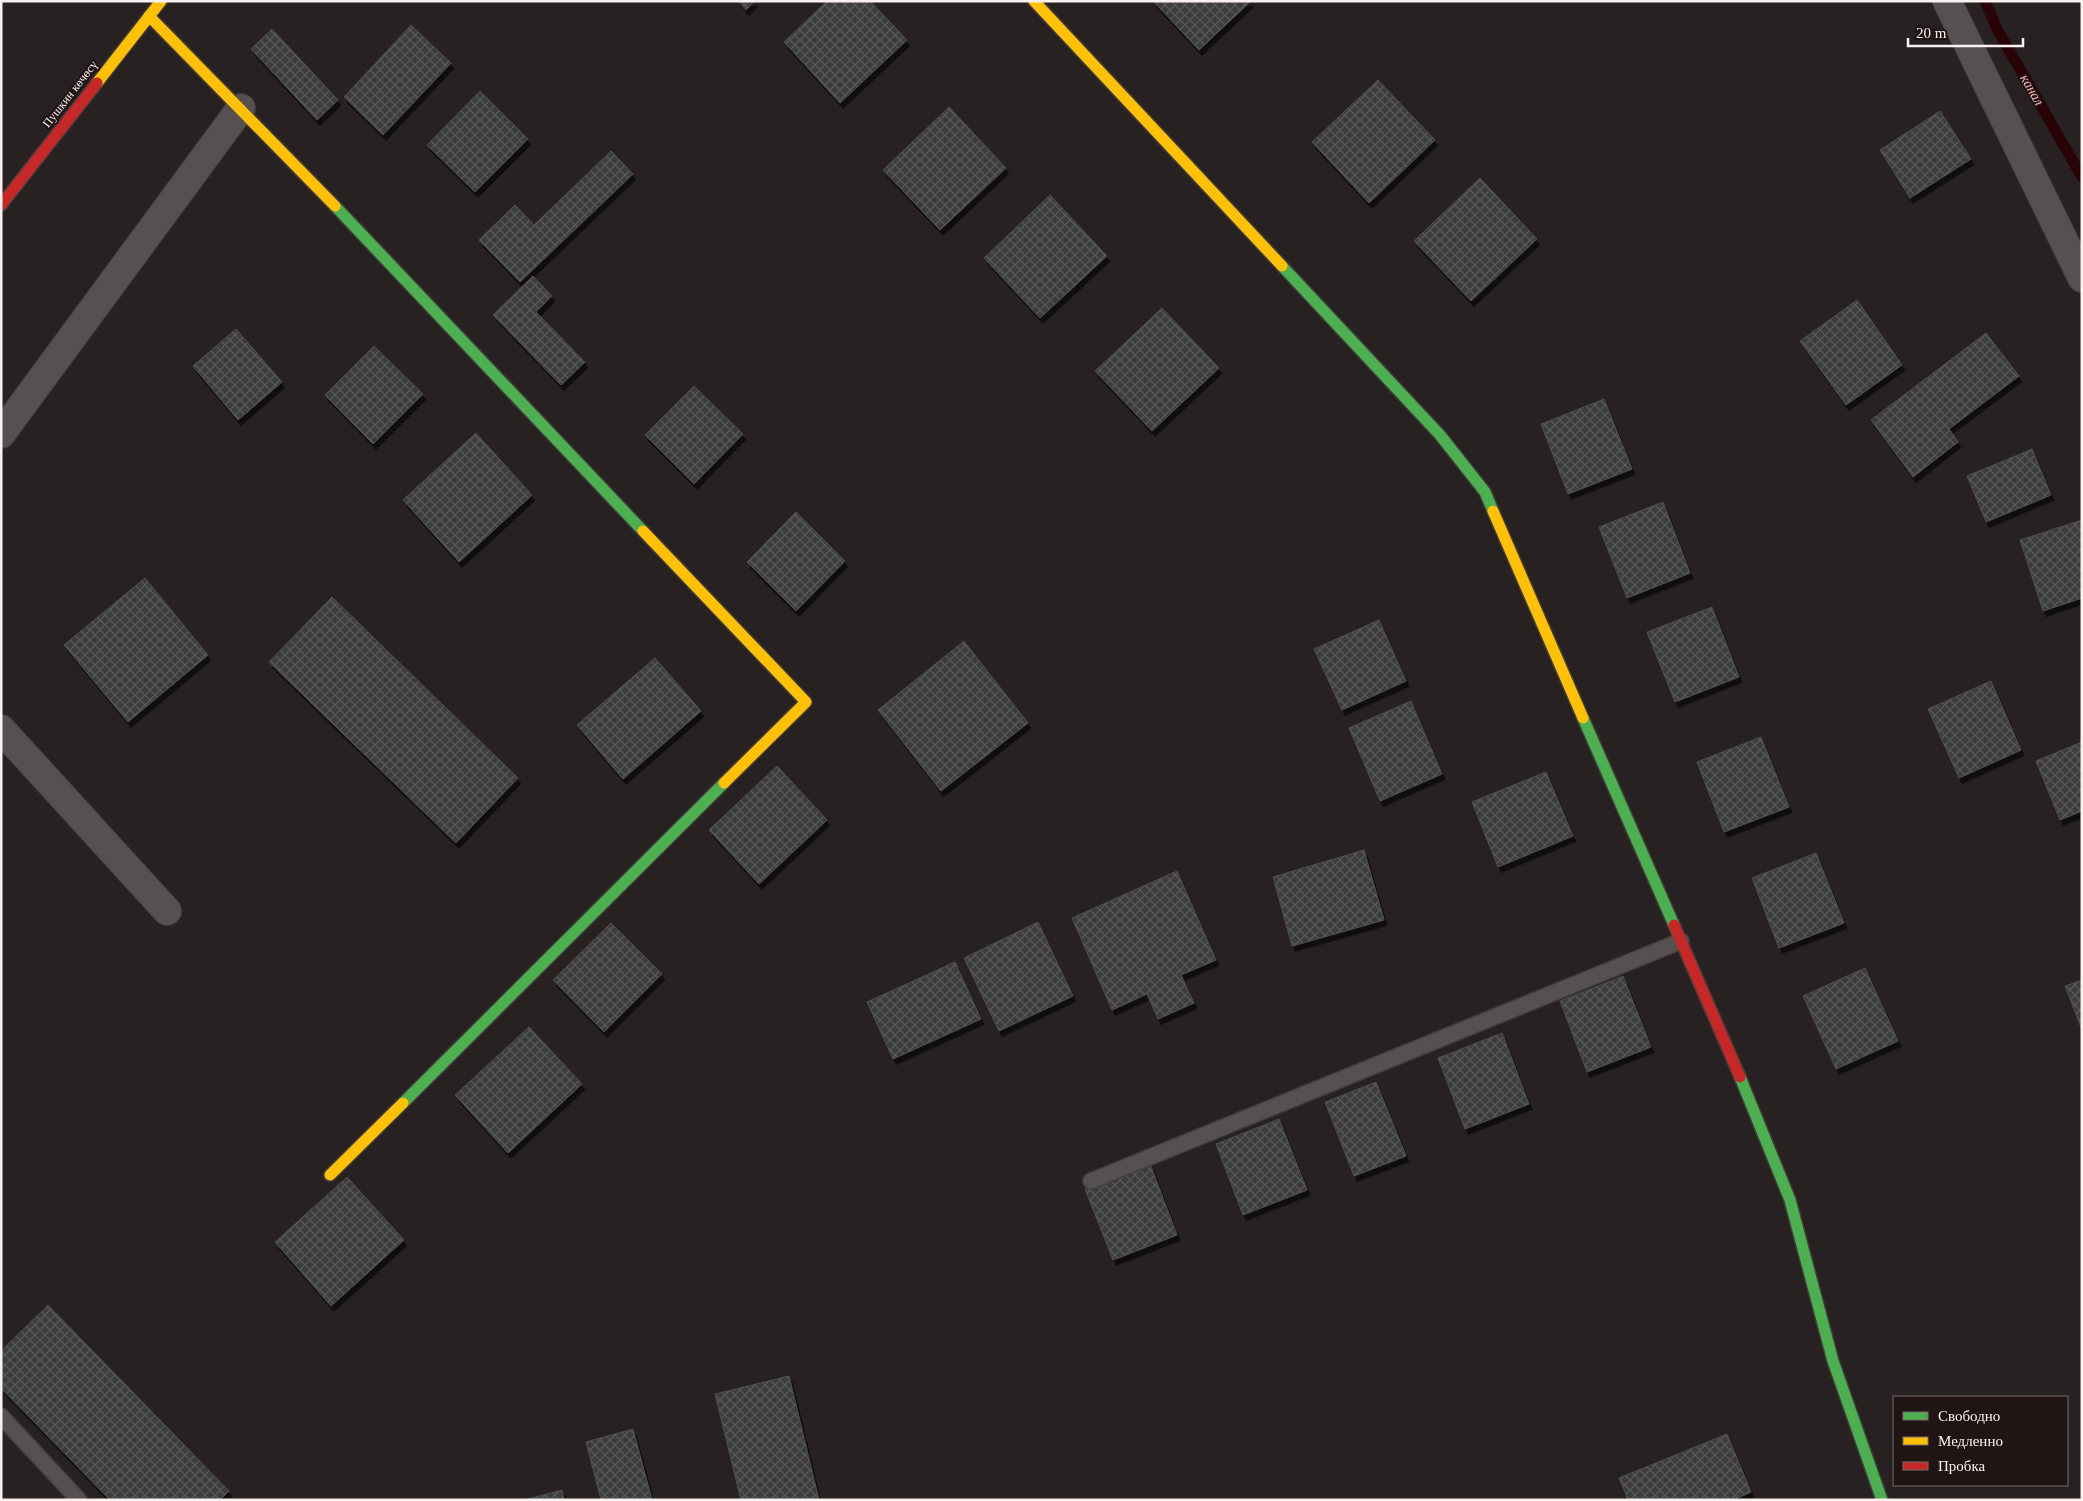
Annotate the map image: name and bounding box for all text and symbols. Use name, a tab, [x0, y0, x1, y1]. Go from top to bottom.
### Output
scale bar	[1908, 15, 2023, 47]
text: 20 m	[1916, 25, 1947, 41]
street label: Пушкин көчөсү	[40, 58, 100, 130]
water label: канал	[2017, 72, 2047, 108]
legend	[1893, 1396, 2068, 1486]
text: Свободно	[1938, 1408, 2000, 1424]
text: Медленно	[1938, 1433, 2003, 1449]
text: Пробка	[1938, 1458, 1986, 1474]

